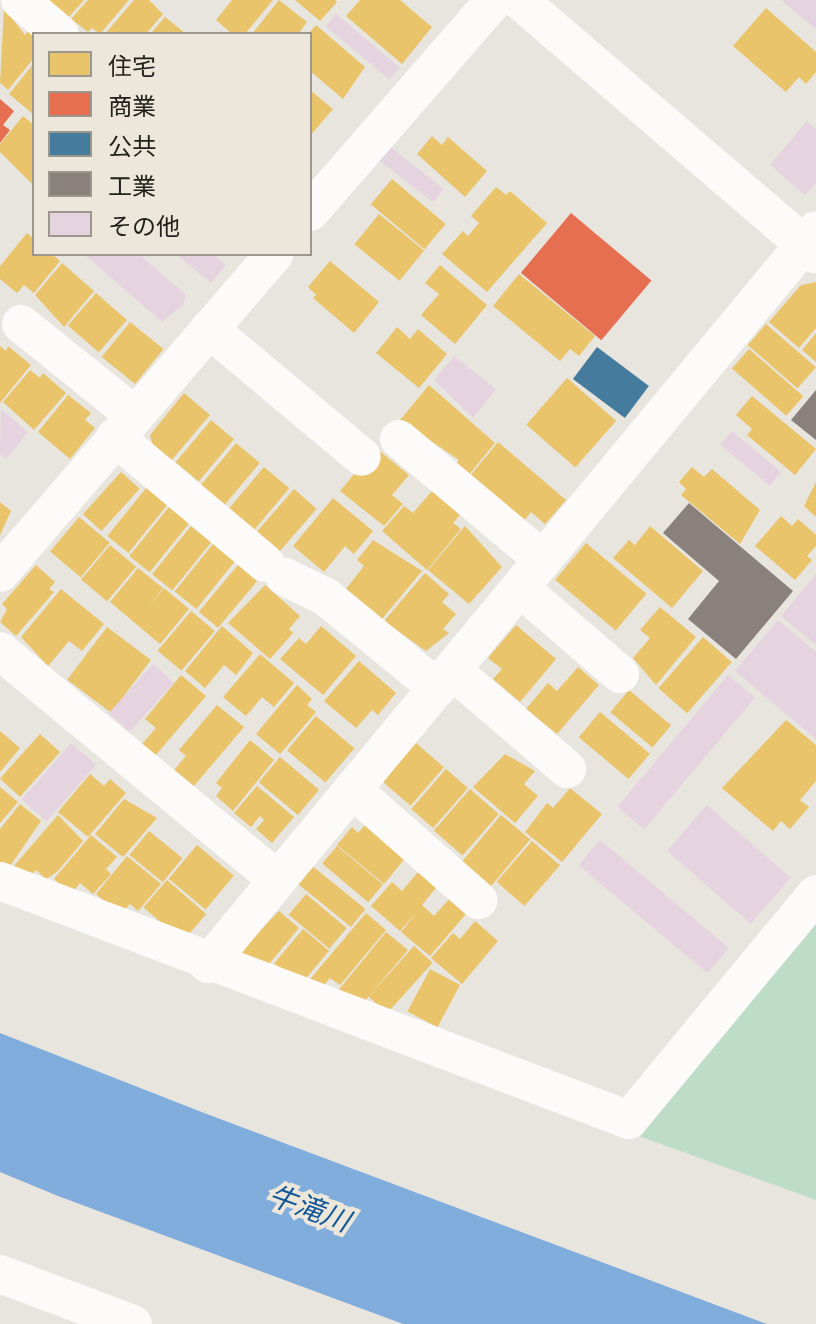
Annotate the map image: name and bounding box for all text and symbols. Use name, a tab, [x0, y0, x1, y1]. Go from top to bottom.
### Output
legend	[32, 32, 312, 256]
text: 住宅	[108, 53, 156, 81]
text: 商業	[108, 93, 156, 121]
text: 公共	[108, 133, 156, 161]
text: 工業	[108, 173, 156, 201]
text: その他	[108, 213, 180, 241]
water label: 牛滝川	[264, 1179, 354, 1239]

